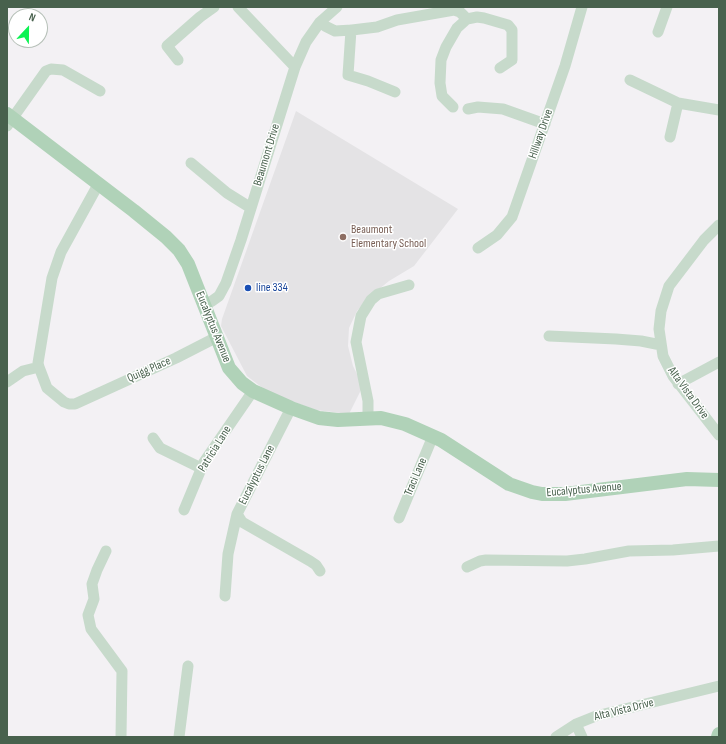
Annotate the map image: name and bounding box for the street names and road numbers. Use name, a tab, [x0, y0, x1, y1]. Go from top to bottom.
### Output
street label: Hillway Drive	[526, 107, 556, 161]
street label: Beaumont Drive	[251, 122, 283, 188]
street label: Eucalyptus Avenue	[192, 289, 234, 365]
street label: Quigg Place	[125, 354, 173, 386]
street label: Alta Vista Drive	[664, 364, 712, 422]
street label: Patricia Lane	[195, 423, 235, 475]
street label: Eucalyptus Lane	[236, 443, 278, 507]
street label: Traci Lane	[402, 456, 430, 498]
street label: Eucalyptus Avenue	[546, 480, 622, 500]
street label: Alta Vista Drive	[593, 696, 655, 724]

